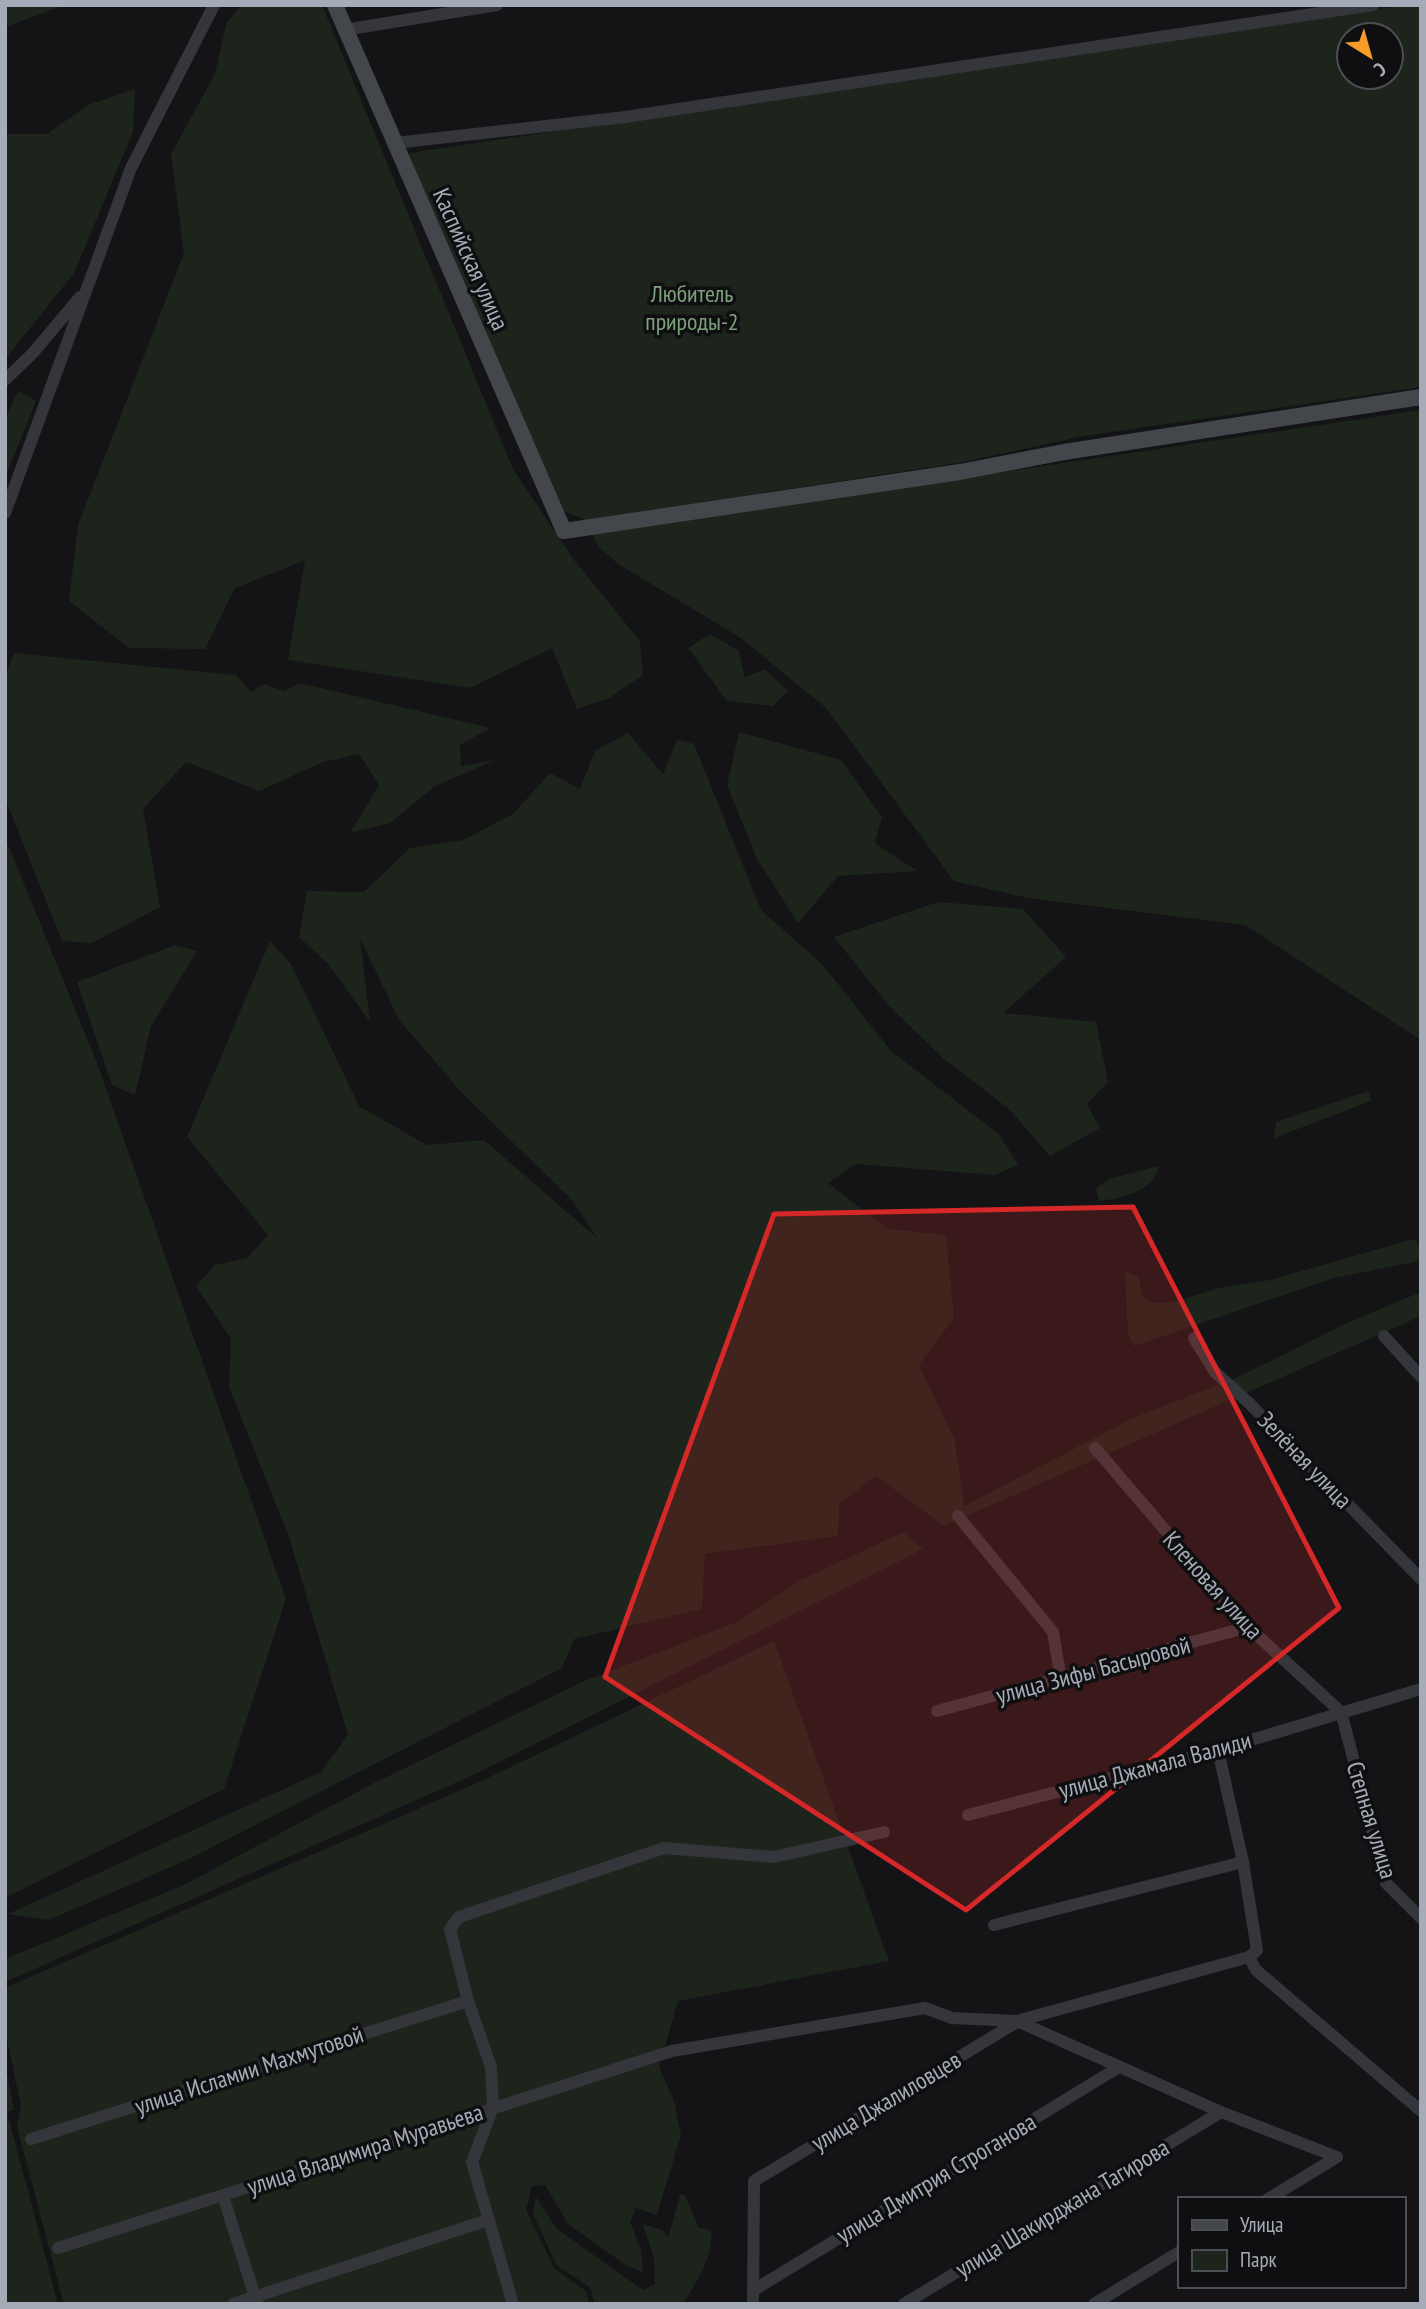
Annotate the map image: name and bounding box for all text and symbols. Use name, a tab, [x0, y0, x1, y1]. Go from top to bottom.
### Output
north arrow	[1335, 21, 1405, 91]
text: С	[1369, 57, 1391, 82]
street label: Каспийская улица	[426, 183, 516, 335]
park label: Любитель природы-2	[645, 278, 739, 337]
street label: Зелёная улица	[1251, 1405, 1359, 1515]
street label: Кленовая улица	[1156, 1525, 1270, 1645]
street label: улица Зифы Басыровой	[993, 1629, 1193, 1711]
street label: улица Джамала Валиди	[1055, 1724, 1255, 1806]
street label: Степная улица	[1340, 1758, 1404, 1882]
street label: улица Исламии Махмутовой	[131, 2018, 367, 2122]
street label: улица Джалиловцев	[805, 2044, 967, 2158]
street label: улица Владимира Муравьева	[243, 2096, 487, 2202]
street label: улица Дмитрия Строганова	[830, 2106, 1042, 2250]
street label: улица Шакирджана Тагирова	[949, 2132, 1175, 2284]
legend	[1178, 2197, 1405, 2288]
text: Улица	[1240, 2211, 1283, 2238]
text: Парк	[1240, 2246, 1277, 2273]

